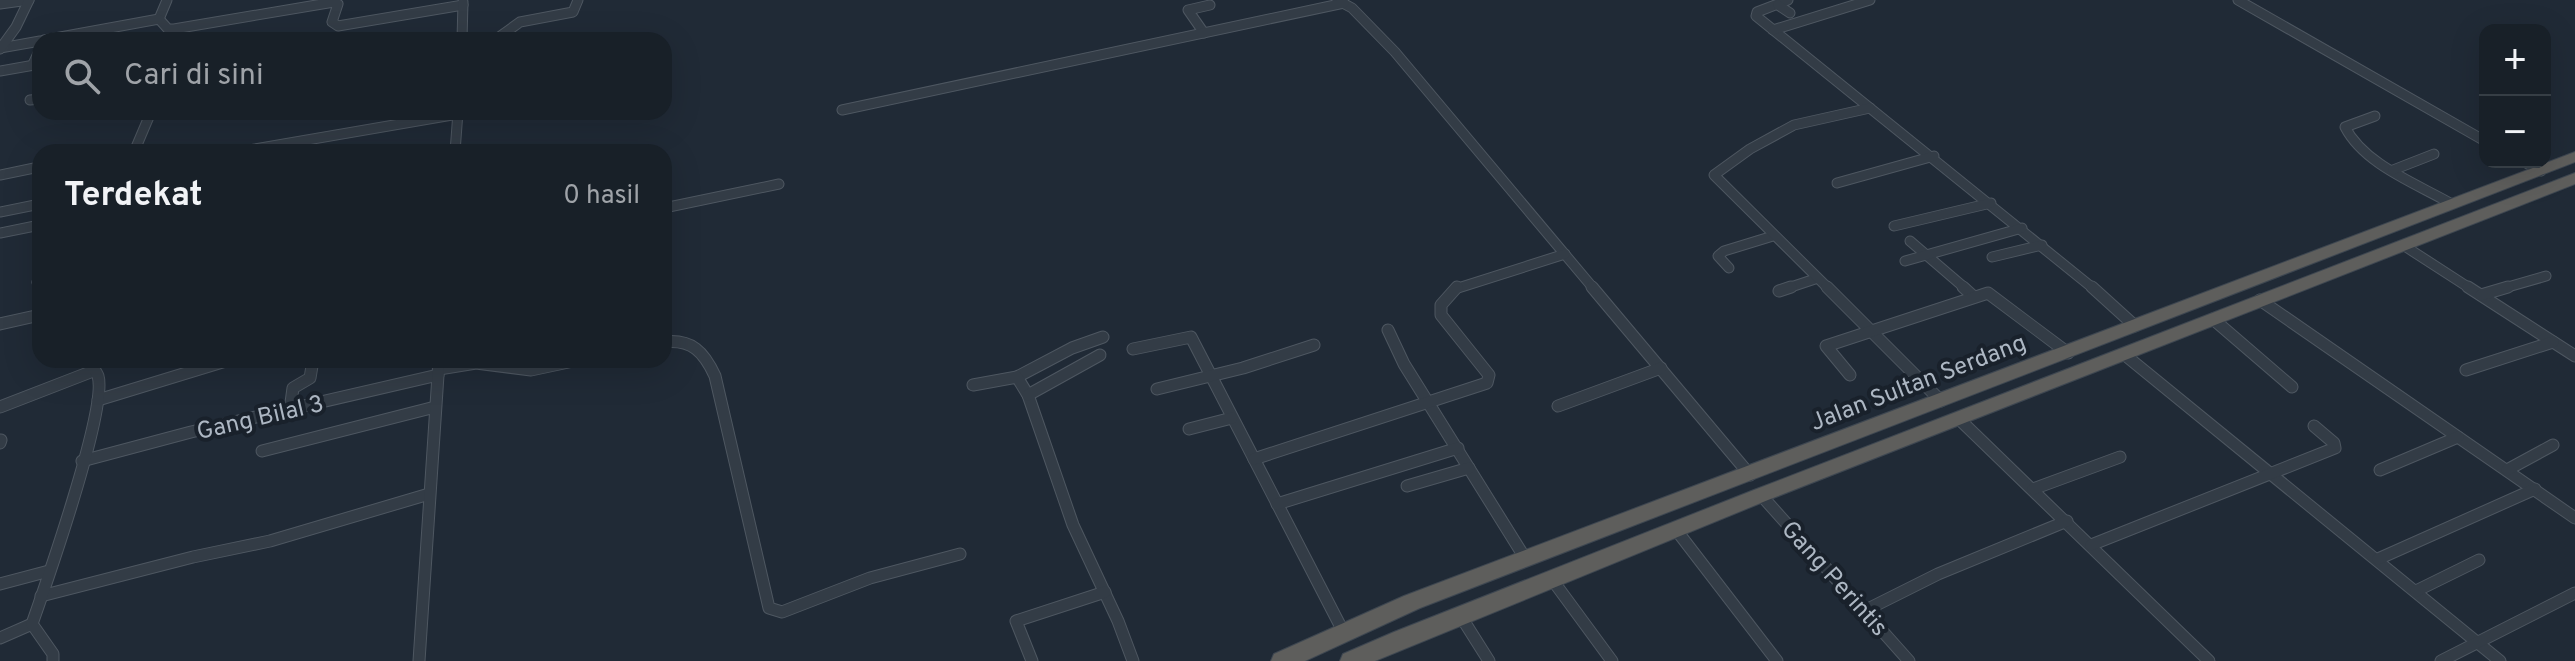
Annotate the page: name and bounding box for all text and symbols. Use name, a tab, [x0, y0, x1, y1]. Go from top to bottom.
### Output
map controls	[2479, 24, 2551, 168]
button: +	[2479, 24, 2551, 96]
search box	[32, 32, 672, 120]
icon: search	[60, 54, 104, 98]
text: Cari di sini	[124, 58, 264, 95]
button: −	[2479, 96, 2551, 168]
text: Terdekat	[64, 175, 203, 218]
text: 0 hasil	[563, 180, 640, 213]
street label: Jalan Sultan Serdang	[1807, 329, 2031, 439]
street label: Gang Bilal 3	[194, 390, 327, 448]
street label: Gang Perintis	[1774, 515, 1893, 643]

